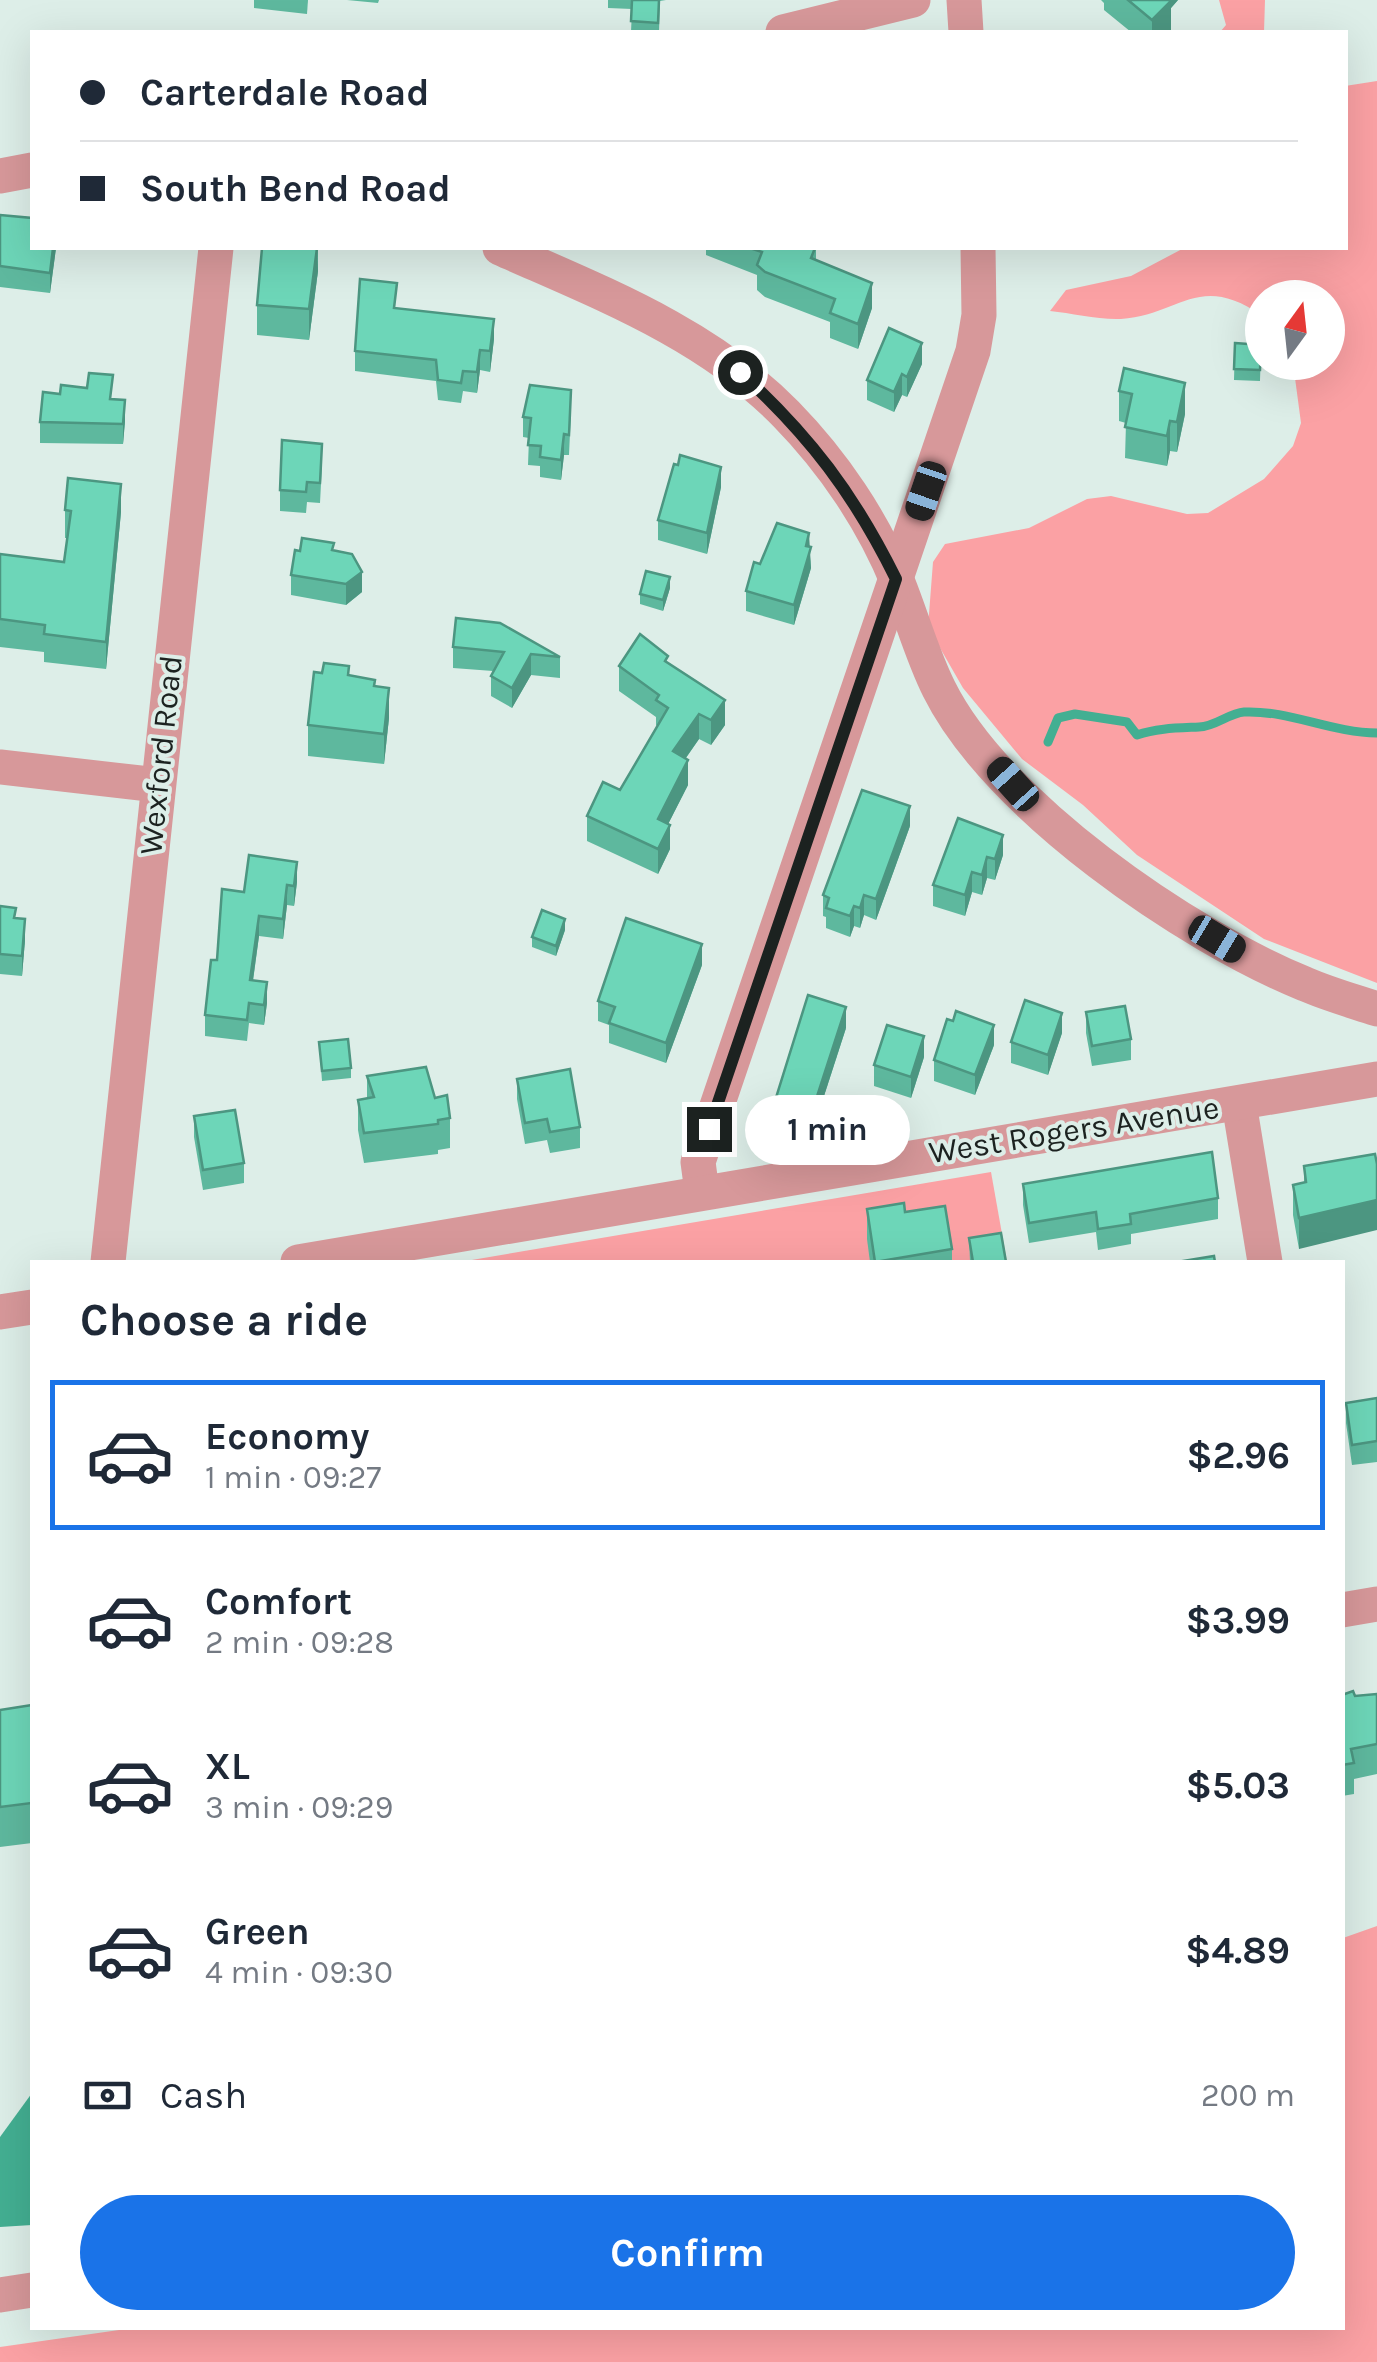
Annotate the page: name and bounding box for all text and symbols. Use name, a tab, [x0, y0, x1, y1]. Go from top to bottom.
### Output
text: Carterdale Road	[140, 70, 430, 115]
text: South Bend Road	[140, 166, 451, 211]
north arrow	[1245, 280, 1345, 380]
map controls	[1245, 280, 1345, 380]
route start	[718, 350, 763, 395]
car	[902, 458, 950, 524]
street label: Wexford Road	[132, 653, 190, 857]
car	[982, 752, 1044, 816]
car	[1184, 911, 1250, 967]
street label: West Rogers Avenue	[926, 1089, 1222, 1171]
callout: 1 min	[744, 1094, 909, 1164]
route end	[687, 1107, 732, 1152]
text: 1 min	[787, 1111, 868, 1148]
text: Choose a ride	[80, 1294, 368, 1346]
icon: car	[85, 1410, 175, 1500]
text: Economy	[205, 1414, 369, 1459]
text: $2.96	[1186, 1433, 1290, 1478]
text: 1 min · 09:27	[205, 1459, 381, 1496]
icon: car	[85, 1575, 175, 1665]
text: Comfort	[205, 1579, 352, 1624]
text: $3.99	[1186, 1598, 1290, 1643]
text: 2 min · 09:28	[205, 1624, 394, 1661]
icon: car	[85, 1740, 175, 1830]
text: XL	[205, 1744, 250, 1789]
text: $5.03	[1186, 1763, 1290, 1808]
text: 3 min · 09:29	[205, 1789, 393, 1826]
icon: car	[85, 1905, 175, 1995]
text: Green	[205, 1909, 310, 1954]
text: $4.89	[1185, 1928, 1290, 1973]
text: 4 min · 09:30	[205, 1954, 393, 1991]
icon: cash	[80, 2068, 135, 2123]
text: Cash	[160, 2073, 247, 2118]
text: 200 m	[1201, 2077, 1295, 2114]
button: Confirm	[80, 2195, 1295, 2310]

